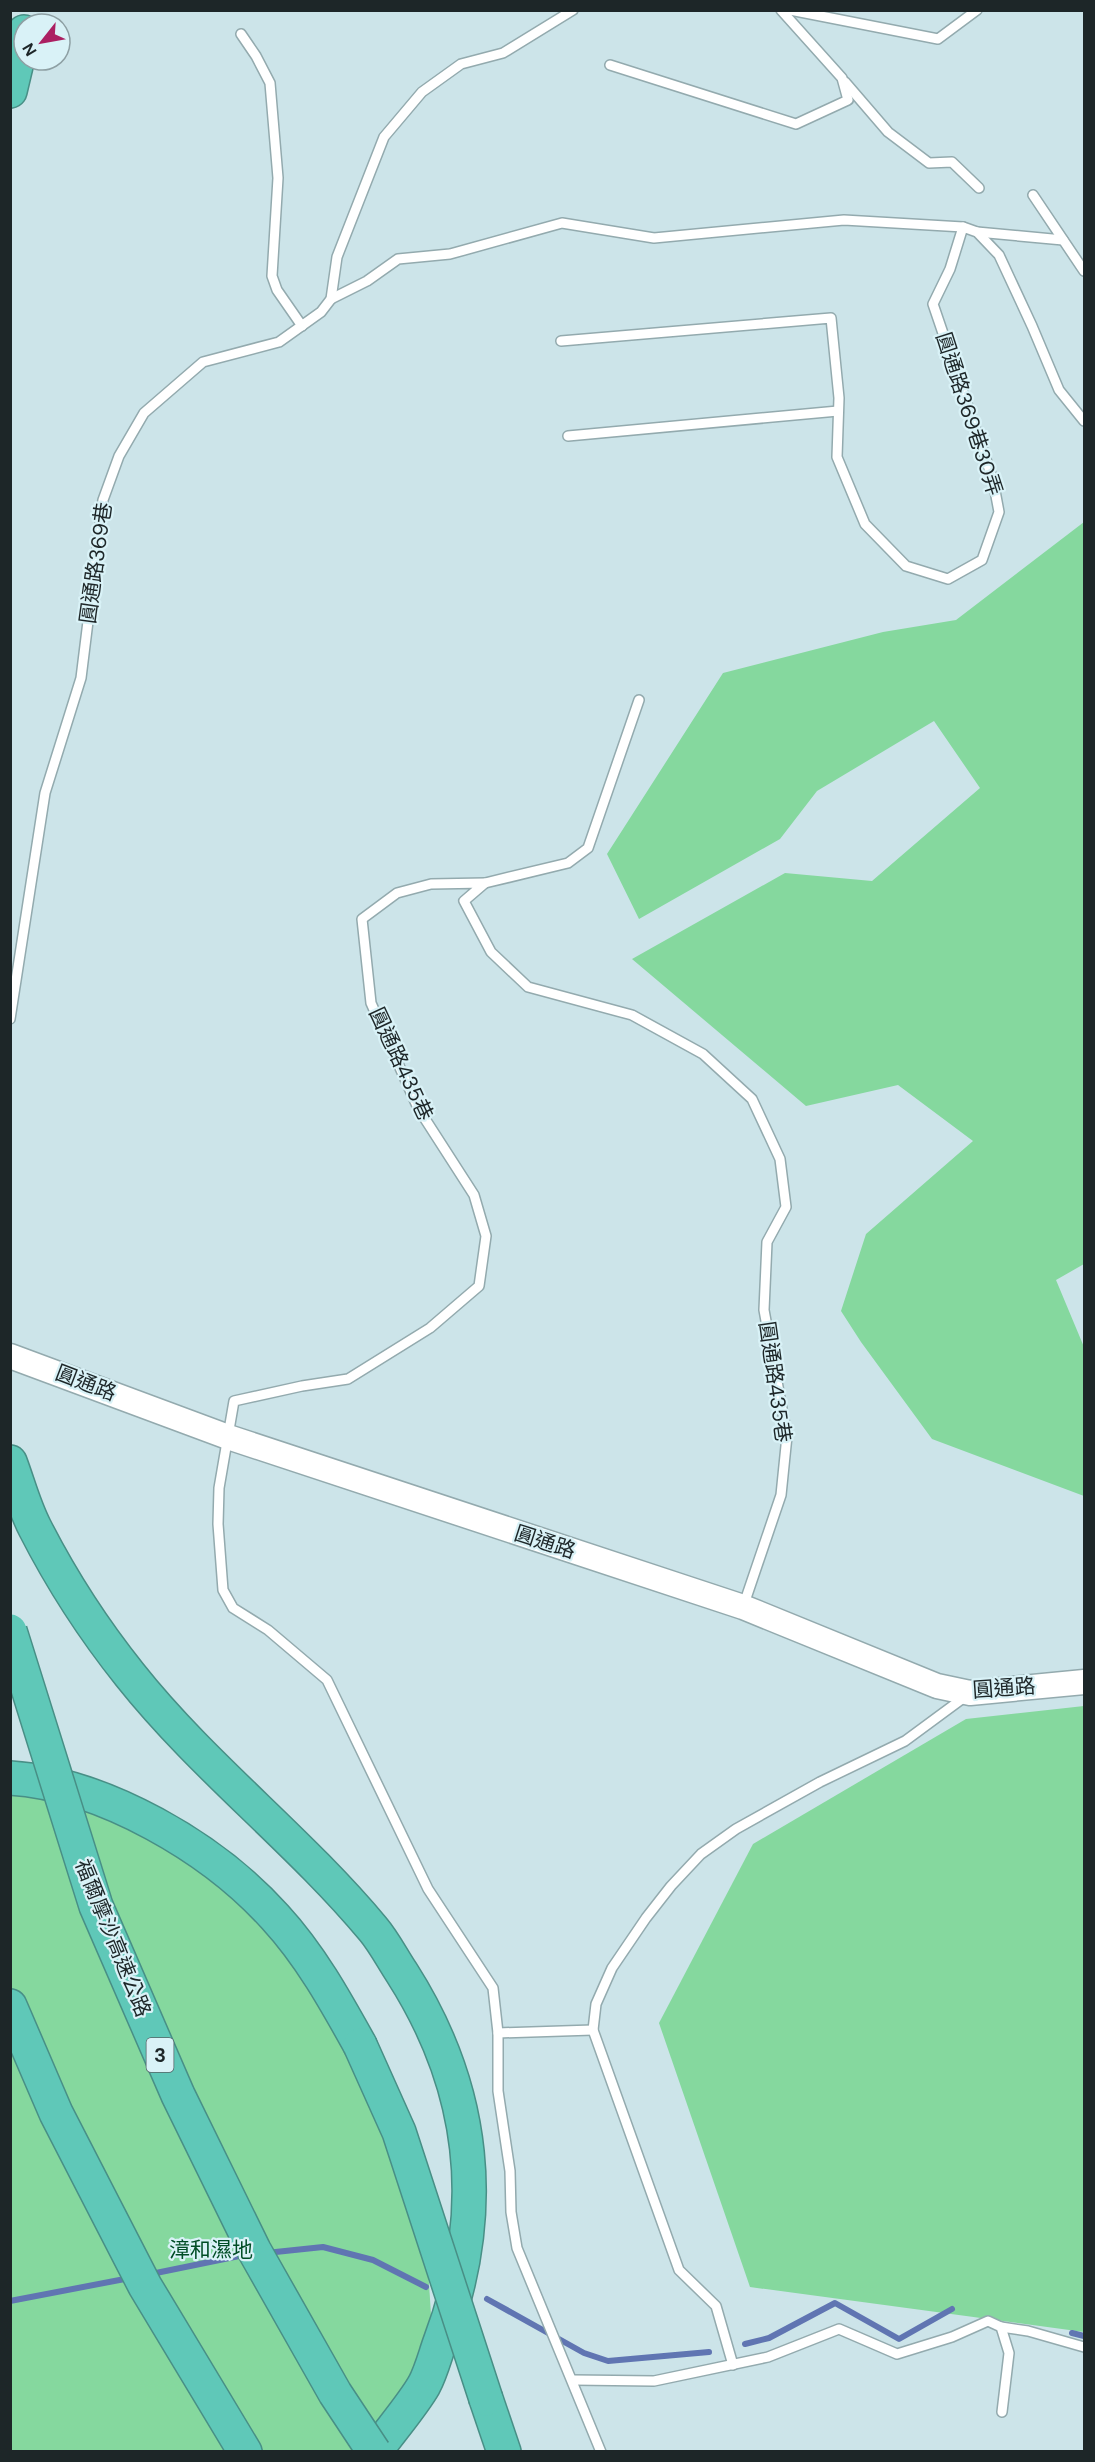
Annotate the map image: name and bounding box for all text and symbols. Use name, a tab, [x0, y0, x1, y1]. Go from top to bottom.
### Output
north arrow	[12, 12, 72, 72]
text: N	[18, 39, 42, 60]
street label: 圓通路369巷30弄	[929, 329, 1009, 499]
street label: 圓通路369巷	[74, 500, 118, 626]
street label: 圓通路435巷	[363, 1003, 439, 1125]
street label: 圓通路435巷	[753, 1320, 797, 1444]
street label: 圓通路	[52, 1359, 120, 1407]
street label: 圓通路	[511, 1519, 579, 1565]
street label: 圓通路	[972, 1672, 1036, 1704]
street label: 福爾摩沙高速公路	[69, 1855, 157, 2021]
road number: 3	[146, 2038, 174, 2072]
park label: 漳和濕地	[169, 2236, 253, 2264]

